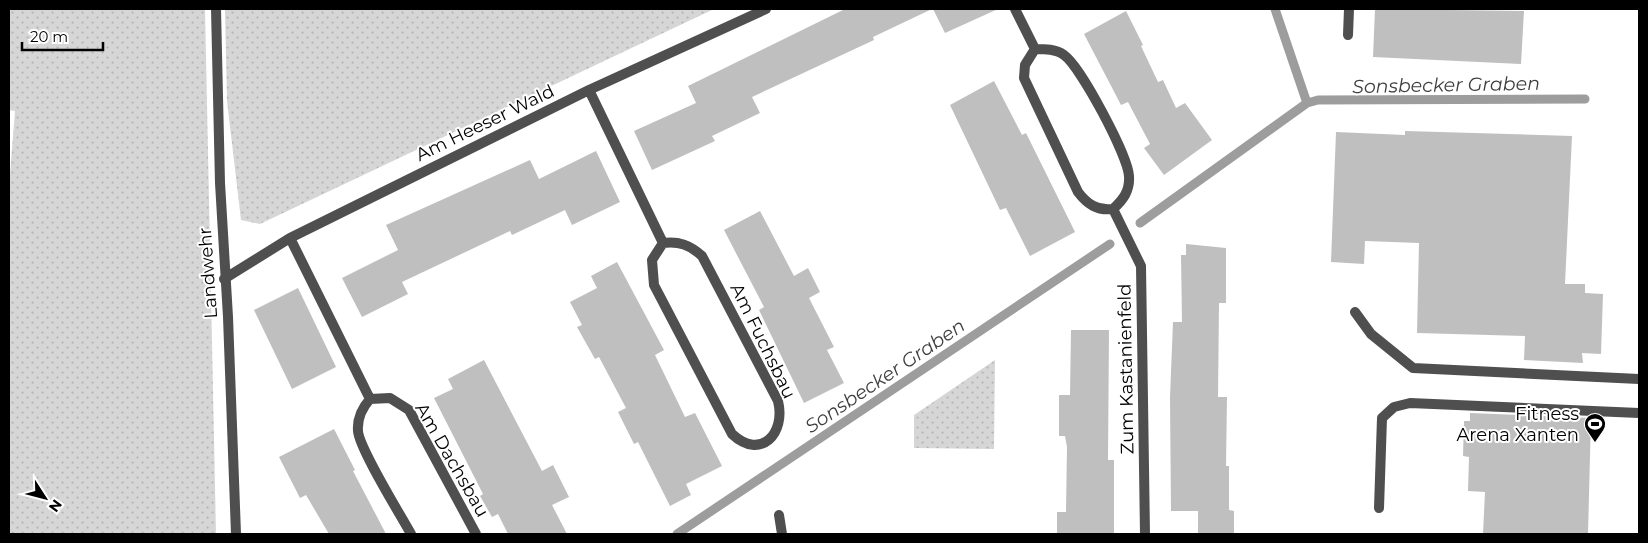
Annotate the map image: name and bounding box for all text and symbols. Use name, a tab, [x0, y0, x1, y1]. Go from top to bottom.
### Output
scale bar	[22, 20, 104, 52]
text: 20 m	[30, 27, 68, 46]
water label: Sonsbecker Graben	[1352, 72, 1540, 98]
street label: Am Heeser Wald	[412, 80, 558, 166]
street label: Landwehr	[194, 227, 222, 319]
street label: Am Fuchsbau	[726, 280, 800, 402]
street label: Zum Kastanienfeld	[1114, 283, 1138, 455]
water label: Sonsbecker Graben	[801, 314, 969, 438]
street label: Am Dachsbau	[410, 399, 494, 521]
place label: Fitness Arena Xanten	[1456, 403, 1579, 446]
sports icon: Fitness Arena Xanten	[1583, 412, 1607, 443]
north arrow	[20, 473, 70, 523]
text: N	[45, 496, 66, 516]

